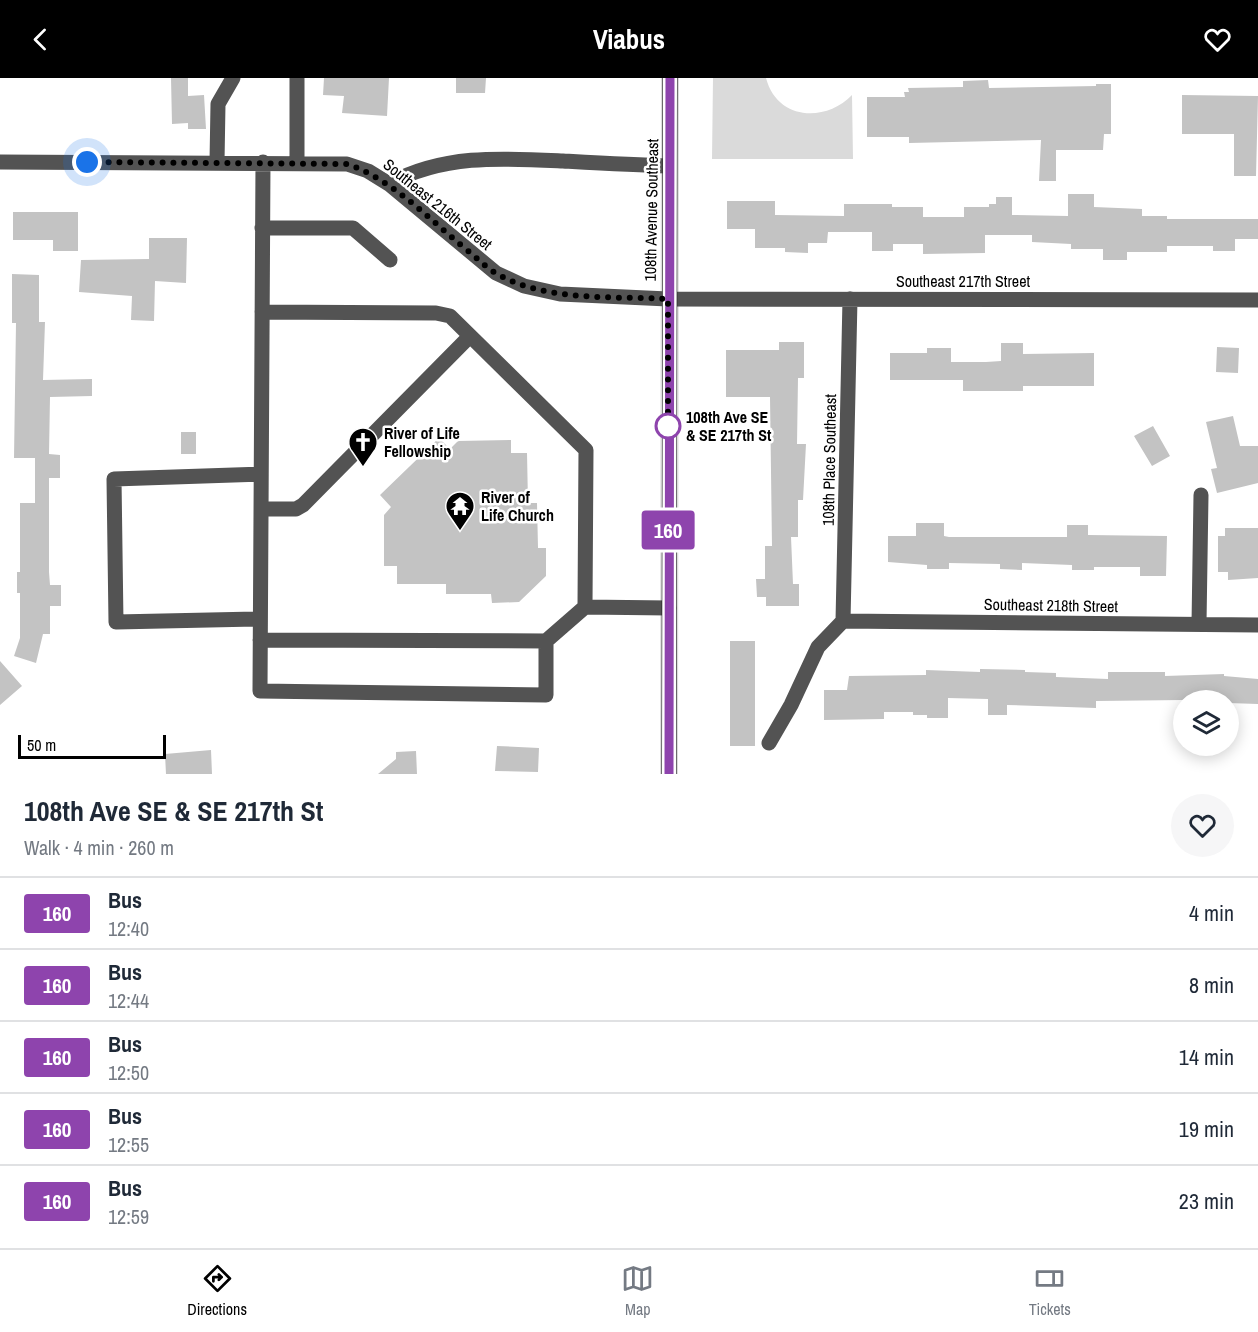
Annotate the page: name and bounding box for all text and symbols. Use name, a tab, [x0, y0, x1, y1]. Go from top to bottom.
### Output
text: Viabus	[593, 21, 665, 57]
icon: back	[24, 23, 57, 56]
icon: heart	[1201, 23, 1234, 56]
street label: 108th Avenue Southeast	[639, 138, 663, 282]
your location	[72, 147, 102, 177]
street label: Southeast 216th Street	[379, 153, 497, 255]
street label: Southeast 217th Street	[896, 270, 1030, 292]
street label: 108th Place Southeast	[817, 393, 841, 526]
place label: 108th Ave SE & SE 217th St	[686, 406, 772, 446]
marker: 108th Ave SE & SE 217th St	[655, 413, 681, 439]
place label: River of Life Fellowship	[384, 422, 460, 462]
church icon: River of Life Fellowship	[347, 426, 379, 468]
place label: River of Life Church	[481, 486, 554, 526]
temple icon: River of Life Church	[444, 490, 476, 532]
line badge: 160	[634, 510, 702, 550]
text: 160	[654, 516, 682, 545]
street label: Southeast 218th Street	[984, 593, 1119, 617]
map controls	[1173, 690, 1239, 756]
button: layers	[1173, 690, 1239, 756]
scale bar	[18, 732, 166, 760]
text: 50 m	[27, 734, 56, 756]
text: 108th Ave SE & SE 217th St	[24, 792, 324, 830]
button: heart	[1171, 794, 1234, 857]
text: Walk · 4 min · 260 m	[24, 834, 174, 861]
text: Bus	[108, 885, 142, 915]
text: 4 min	[1189, 898, 1234, 928]
text: 160	[43, 899, 71, 928]
text: 12:40	[108, 915, 149, 942]
text: Bus	[108, 957, 142, 987]
text: 8 min	[1189, 970, 1234, 1000]
text: 160	[43, 971, 71, 1000]
text: 12:44	[108, 987, 149, 1014]
text: Bus	[108, 1029, 142, 1059]
text: 14 min	[1179, 1042, 1234, 1072]
text: 160	[43, 1043, 71, 1072]
text: 12:50	[108, 1059, 149, 1086]
text: Bus	[108, 1101, 142, 1131]
text: 19 min	[1179, 1114, 1234, 1144]
text: 160	[43, 1115, 71, 1144]
text: 12:55	[108, 1131, 149, 1158]
text: Bus	[108, 1173, 142, 1203]
text: 23 min	[1179, 1186, 1234, 1216]
text: 160	[43, 1187, 71, 1216]
text: 12:59	[108, 1203, 149, 1230]
tab: Directions	[187, 1262, 247, 1320]
tab: Map	[621, 1262, 654, 1320]
tab: Tickets	[1029, 1262, 1071, 1320]

